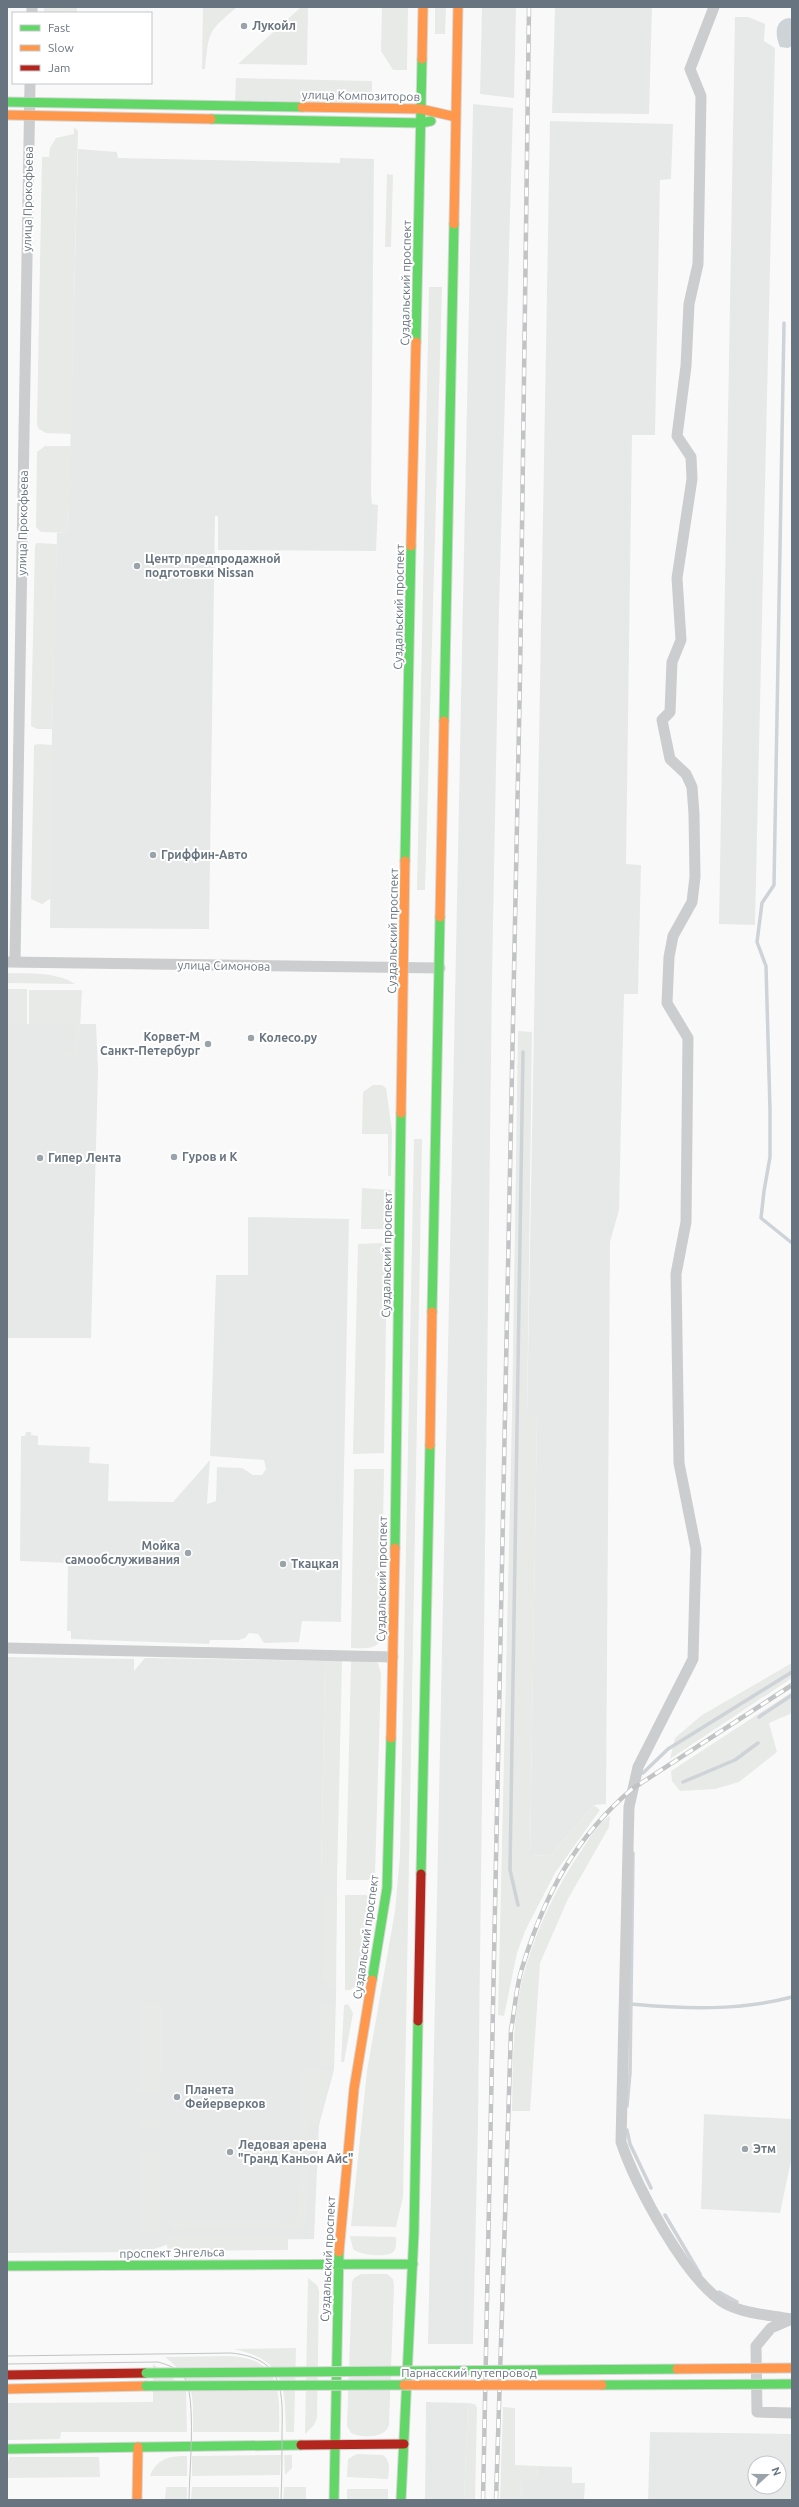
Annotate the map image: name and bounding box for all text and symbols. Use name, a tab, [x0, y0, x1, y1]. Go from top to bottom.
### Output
legend	[12, 12, 152, 84]
place label: Лукойл	[252, 19, 296, 32]
text: Fast	[48, 21, 70, 34]
marker: Лукойл	[239, 21, 249, 31]
text: Slow	[48, 41, 74, 54]
text: Jam	[48, 61, 70, 74]
street label: улица Композиторов	[302, 88, 420, 103]
street label: улица Прокофьева	[20, 146, 35, 252]
street label: Суздальский проспект	[398, 219, 413, 346]
street label: улица Прокофьева	[15, 470, 30, 576]
street label: Суздальский проспект	[391, 543, 406, 670]
place label: Центр предпродажной подготовки Nissan	[145, 552, 281, 579]
marker: Центр предпродажной подготовки Nissan	[132, 561, 142, 571]
place label: Гриффин-Авто	[161, 848, 248, 861]
marker: Гриффин-Авто	[148, 850, 158, 860]
street label: Суздальский проспект	[385, 867, 400, 994]
street label: улица Симонова	[178, 958, 270, 973]
place label: Корвет-М Санкт-Петербург	[100, 1030, 201, 1057]
place label: Колесо.ру	[259, 1031, 318, 1044]
marker: Колесо.ру	[246, 1033, 256, 1043]
marker: Корвет-М Санкт-Петербург	[203, 1039, 213, 1049]
place label: Гуров и К	[182, 1150, 238, 1163]
place label: Гипер Лента	[48, 1151, 121, 1164]
marker: Гуров и К	[169, 1152, 179, 1162]
marker: Гипер Лента	[35, 1153, 45, 1163]
street label: Суздальский проспект	[379, 1191, 394, 1318]
street label: Суздальский проспект	[374, 1515, 389, 1642]
place label: Мойка самообслуживания	[65, 1539, 180, 1566]
marker: Мойка самообслуживания	[183, 1548, 193, 1558]
place label: Ткацкая	[291, 1557, 339, 1570]
marker: Ткацкая	[278, 1559, 288, 1569]
street label: Суздальский проспект	[350, 1873, 381, 2000]
place label: Планета Фейерверков	[185, 2083, 266, 2110]
marker: Планета Фейерверков	[172, 2092, 182, 2102]
place label: Ледовая арена "Гранд Каньон Айс"	[238, 2138, 353, 2165]
place label: Этм	[753, 2142, 776, 2155]
marker: Этм	[740, 2144, 750, 2154]
marker: Ледовая арена "Гранд Каньон Айс"	[225, 2147, 235, 2157]
street label: Суздальский проспект	[318, 2195, 337, 2322]
street label: проспект Энгельса	[119, 2245, 225, 2260]
street label: Парнасский путепровод	[401, 2366, 537, 2379]
north arrow	[747, 2455, 787, 2495]
text: N	[769, 2465, 783, 2477]

